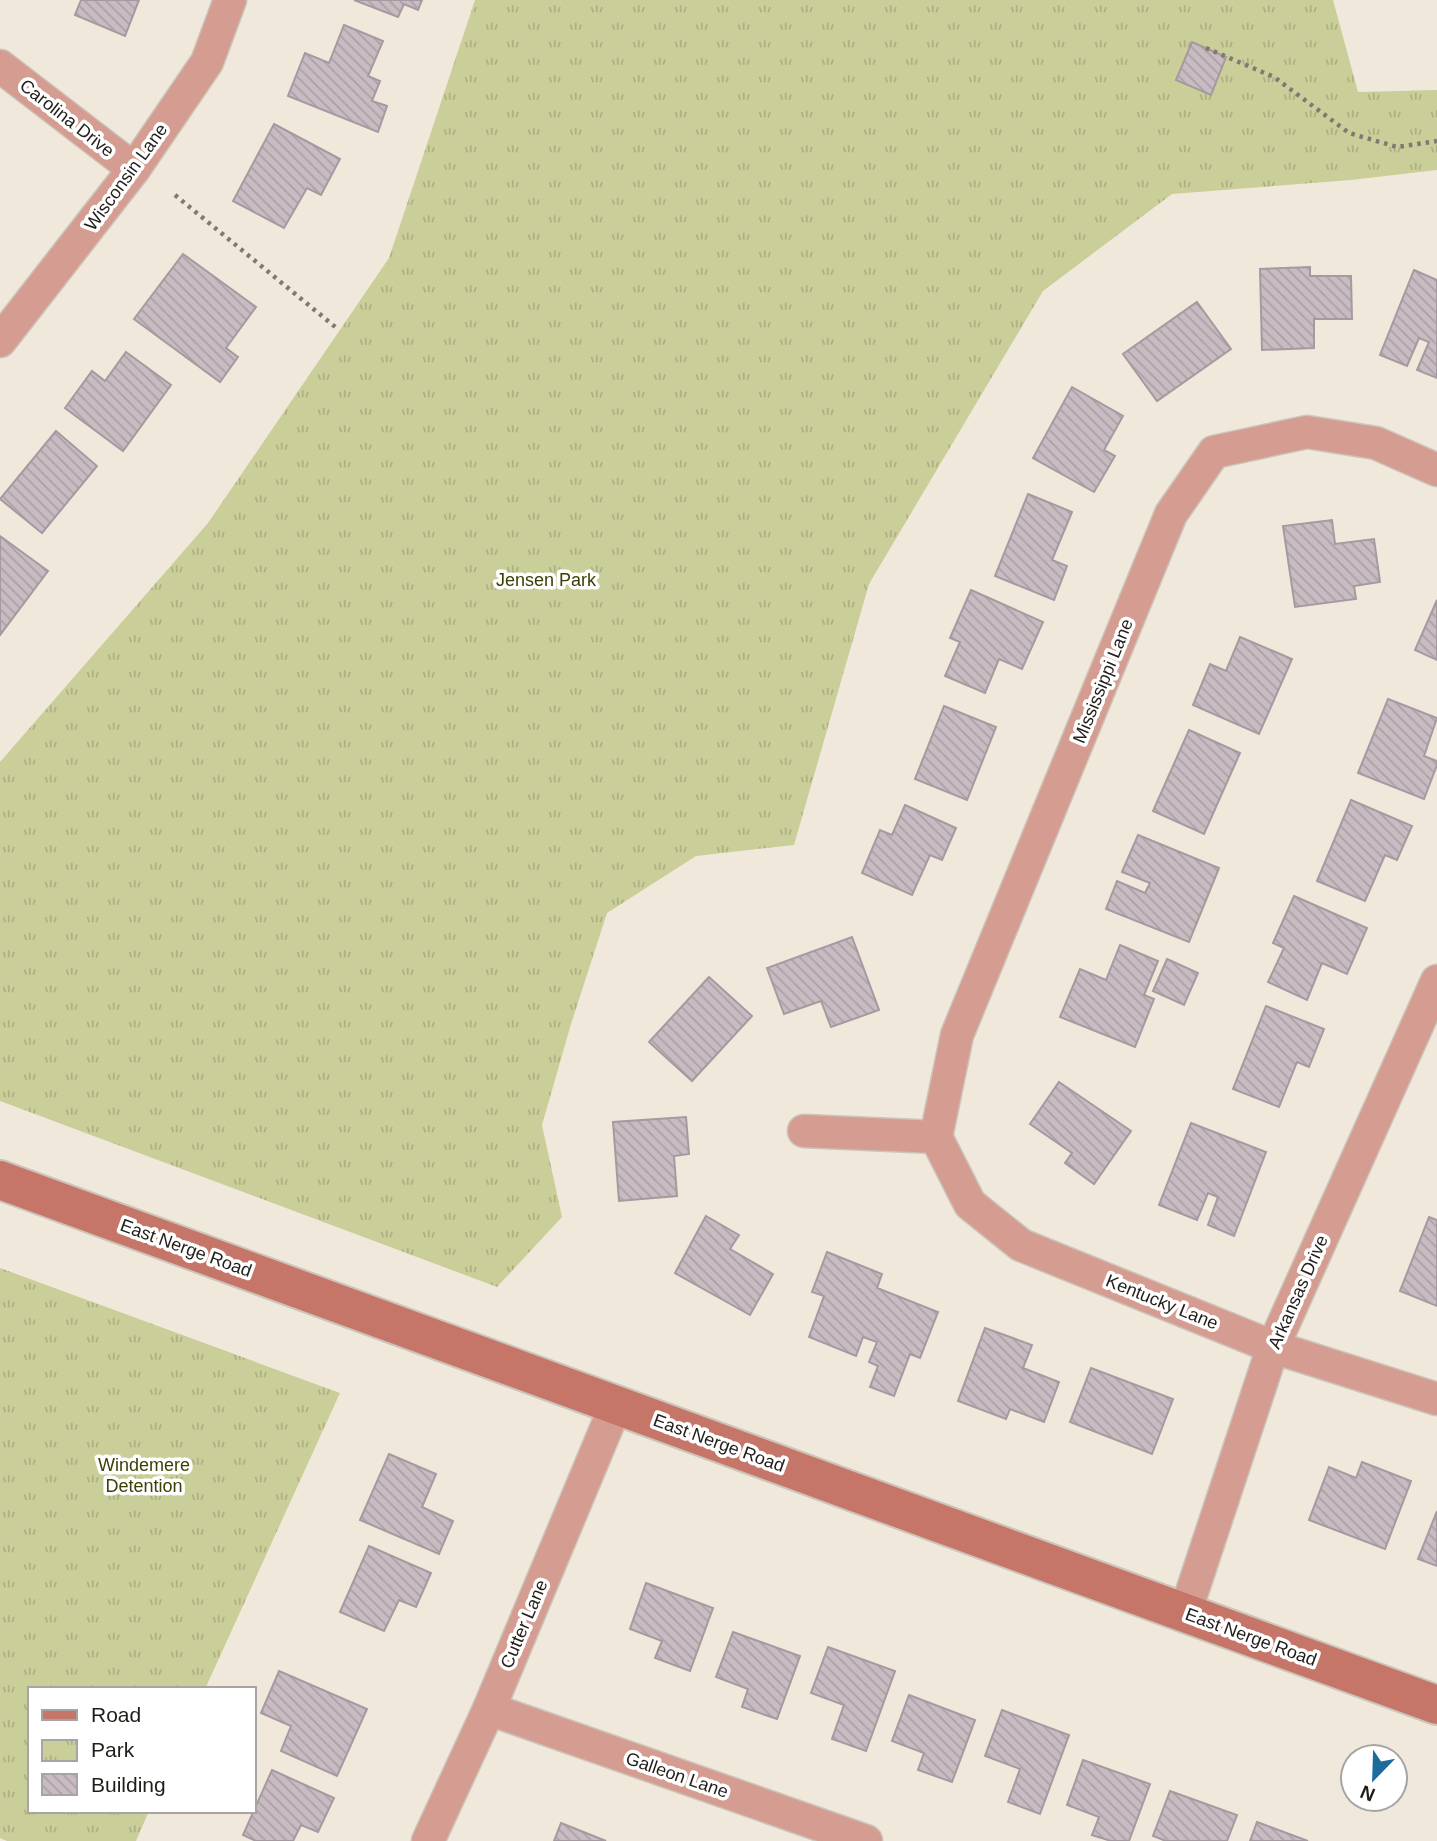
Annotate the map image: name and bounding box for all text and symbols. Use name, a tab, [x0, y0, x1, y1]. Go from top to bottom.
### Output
street label: Carolina Drive	[16, 75, 118, 161]
street label: Wisconsin Lane	[81, 120, 171, 234]
park label: Jensen Park	[496, 570, 597, 590]
street label: Mississippi Lane	[1069, 616, 1137, 746]
street label: East Nerge Road	[118, 1215, 254, 1281]
street label: Arkansas Drive	[1264, 1232, 1332, 1352]
street label: Kentucky Lane	[1103, 1270, 1221, 1334]
street label: East Nerge Road	[651, 1410, 787, 1476]
park label: Windemere Detention	[98, 1455, 190, 1496]
street label: Cutter Lane	[496, 1577, 552, 1671]
street label: East Nerge Road	[1183, 1604, 1319, 1670]
legend	[28, 1687, 256, 1813]
text: Road	[91, 1703, 141, 1726]
text: Park	[91, 1738, 135, 1761]
north arrow	[1339, 1743, 1409, 1813]
street label: Galleon Lane	[623, 1748, 731, 1802]
text: Building	[91, 1773, 166, 1796]
text: N	[1357, 1781, 1378, 1806]

